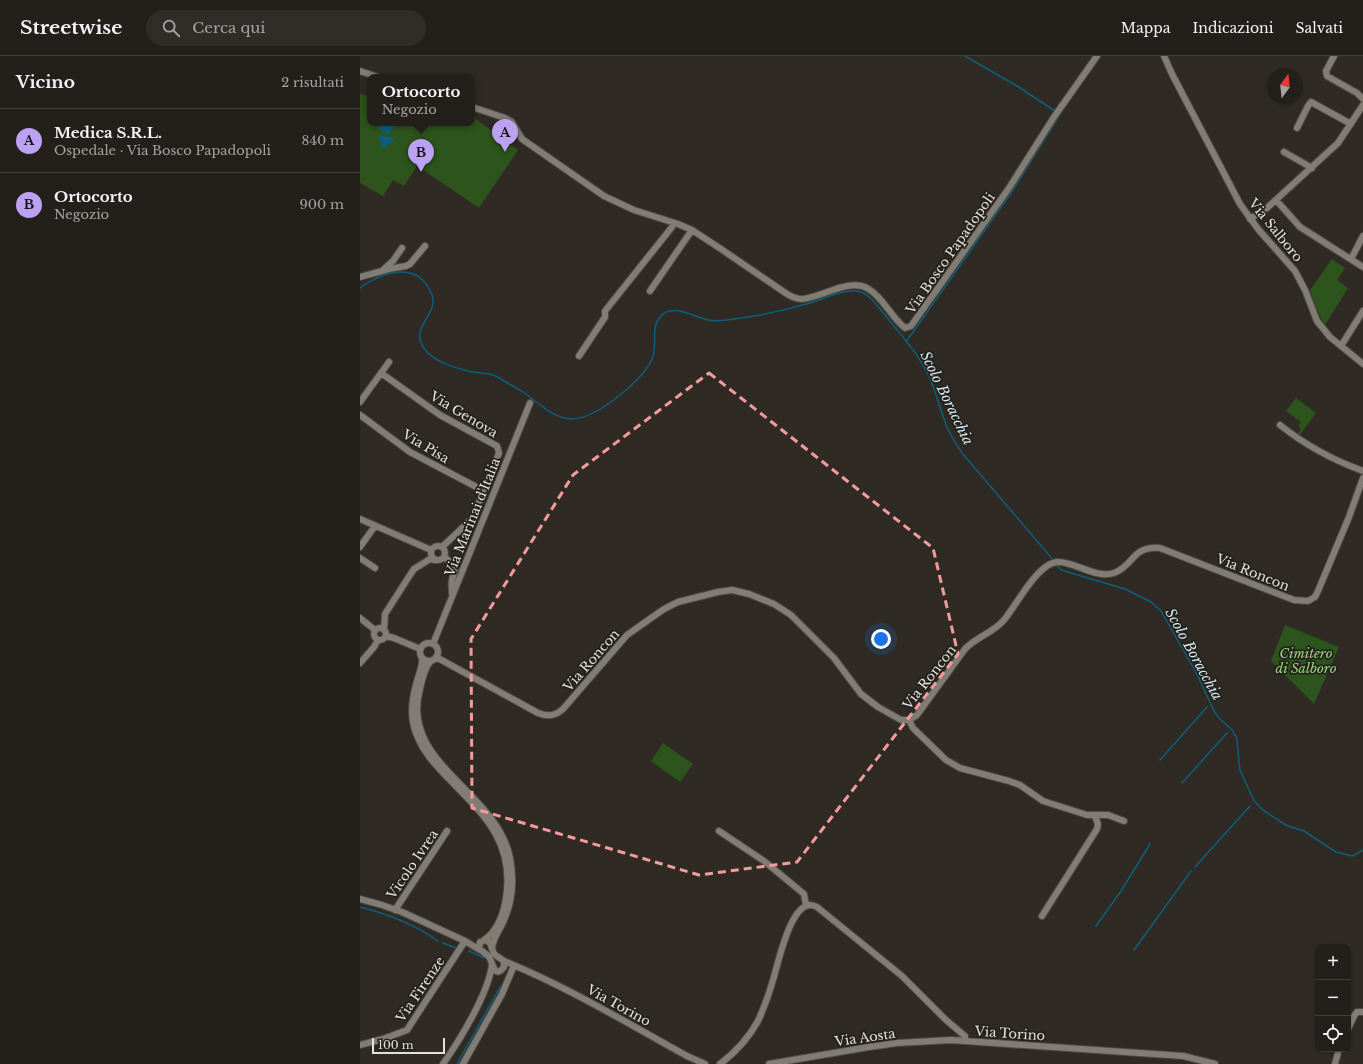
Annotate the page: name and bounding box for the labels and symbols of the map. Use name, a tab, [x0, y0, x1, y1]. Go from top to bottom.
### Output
north arrow	[1267, 68, 1303, 104]
pin: A	[492, 119, 518, 152]
pin: B	[408, 139, 434, 172]
street label: Via Bosco Papadopoli	[902, 189, 999, 318]
street label: Via Salboro	[1244, 194, 1306, 265]
water label: Scolo Boracchia	[917, 348, 977, 448]
street label: Via Genova	[426, 387, 501, 442]
street label: Via Pisa	[398, 425, 453, 467]
street label: Via Marinai d'Italia	[441, 455, 504, 580]
street label: Via Roncon	[1213, 550, 1292, 595]
water label: Scolo Boracchia	[1161, 605, 1227, 703]
street label: Via Roncon	[559, 626, 623, 696]
your location	[871, 629, 891, 649]
street label: Via Roncon	[898, 642, 960, 714]
park label: Cimitero di Salboro	[1275, 645, 1337, 677]
street label: Vicolo Ivrea	[382, 826, 442, 903]
street label: Via Firenze	[392, 953, 449, 1026]
street label: Via Torino	[583, 980, 654, 1030]
street label: Via Torino	[973, 1022, 1046, 1044]
street label: Via Aosta	[833, 1025, 897, 1050]
scale bar	[372, 1036, 445, 1055]

